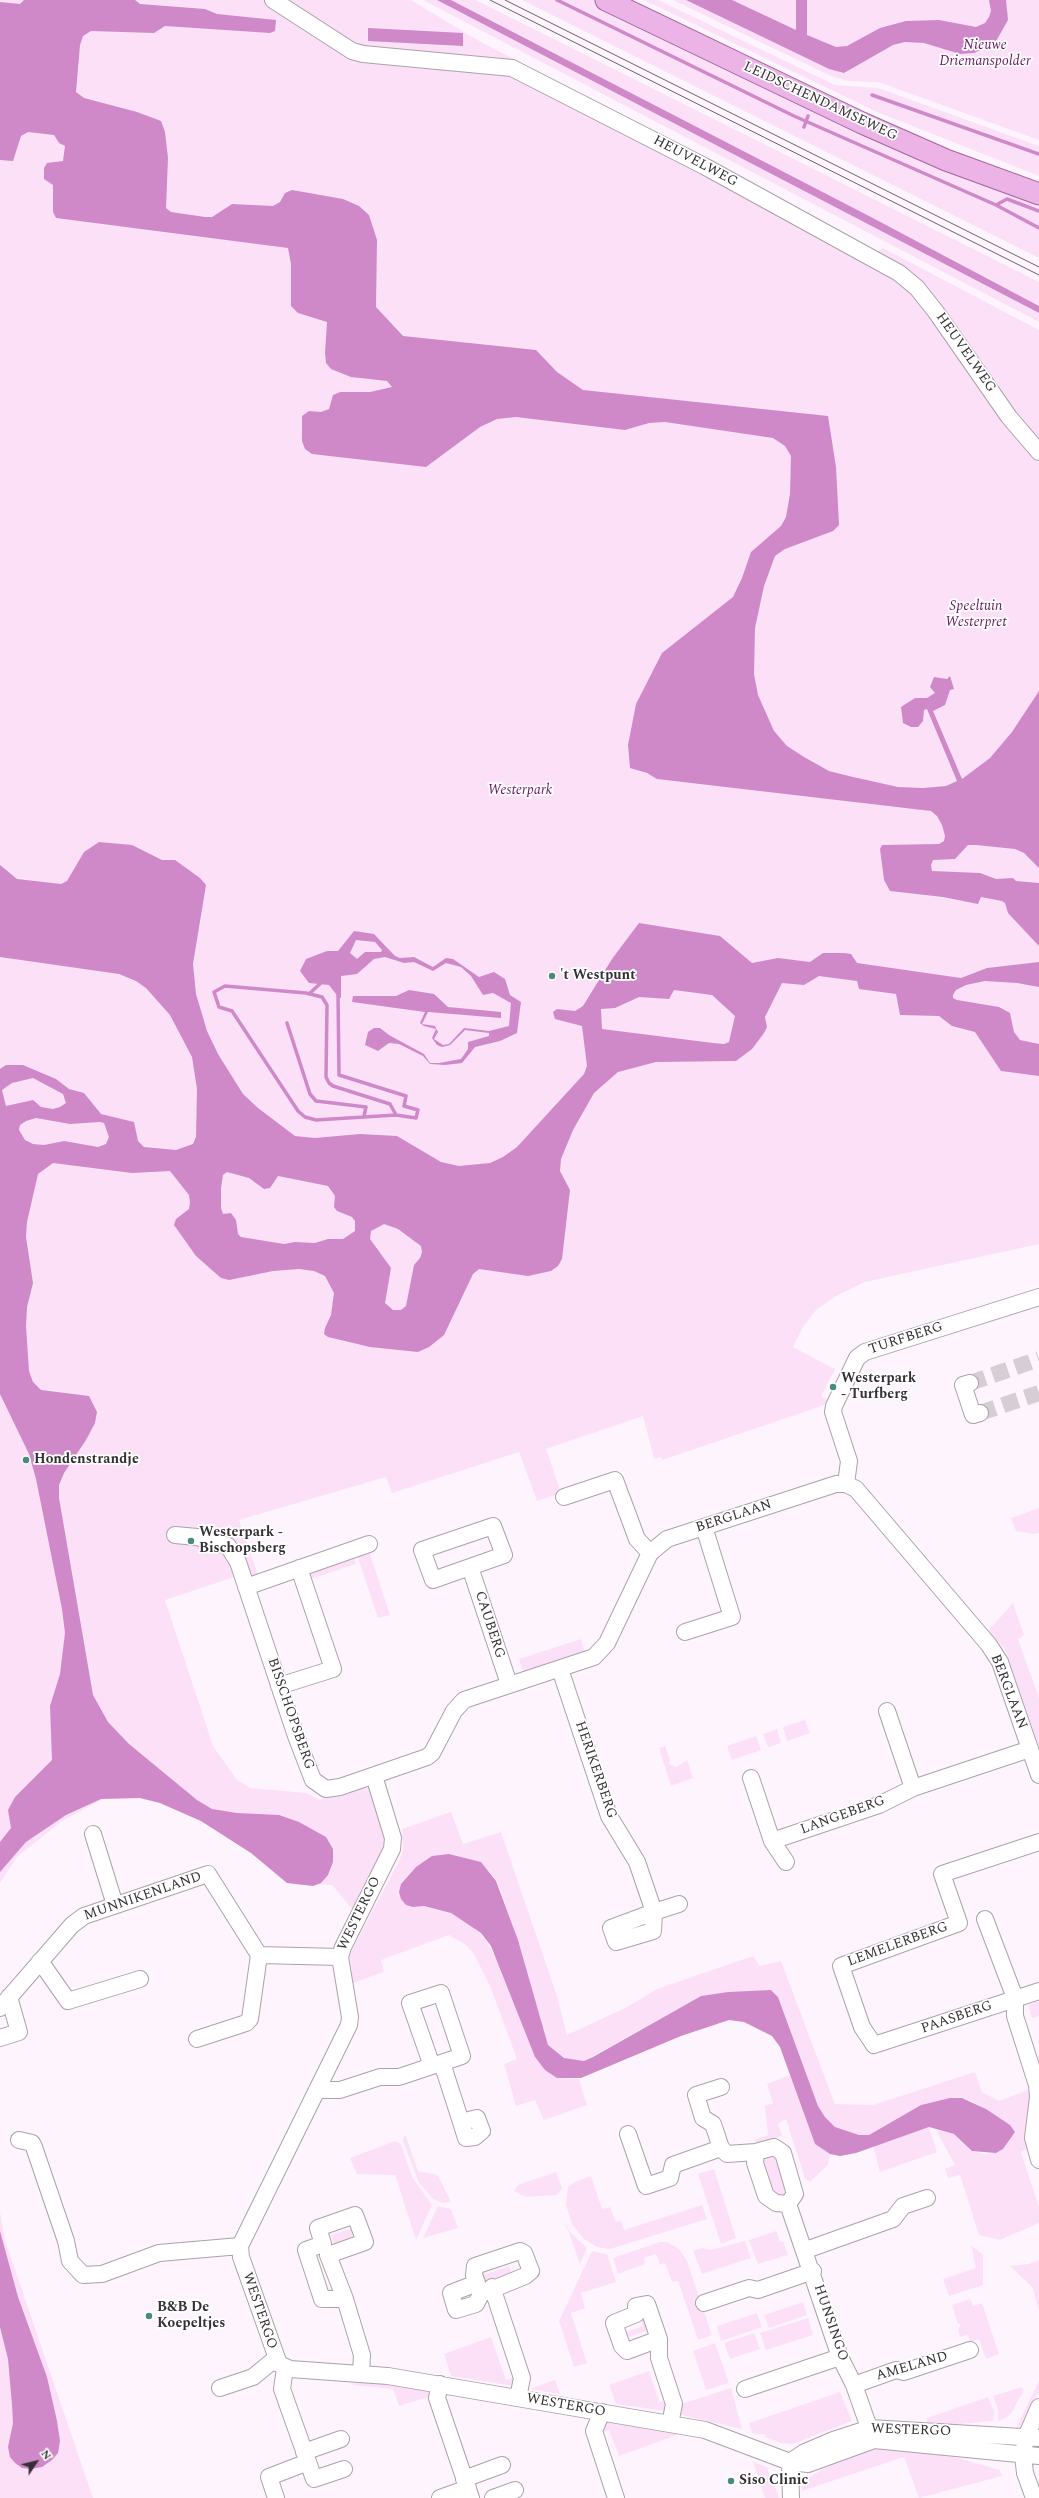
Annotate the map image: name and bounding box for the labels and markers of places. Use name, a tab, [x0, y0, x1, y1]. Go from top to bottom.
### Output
place label: 't Westpunt	[560, 968, 636, 984]
marker: 't Westpunt	[547, 971, 557, 981]
place label: Westerpark - Turfberg	[841, 1371, 916, 1404]
marker: Westerpark - Turfberg	[828, 1382, 838, 1392]
place label: Hondenstrandje	[34, 1452, 139, 1468]
marker: Hondenstrandje	[21, 1455, 31, 1465]
place label: Westerpark - Bischopsberg	[199, 1525, 286, 1558]
marker: Westerpark - Bischopsberg	[186, 1536, 196, 1546]
place label: B&B De Koepeltjes	[157, 2300, 225, 2332]
marker: B&B De Koepeltjes	[144, 2311, 154, 2321]
place label: Siso Clinic	[739, 2473, 808, 2489]
marker: Siso Clinic	[726, 2476, 736, 2486]

